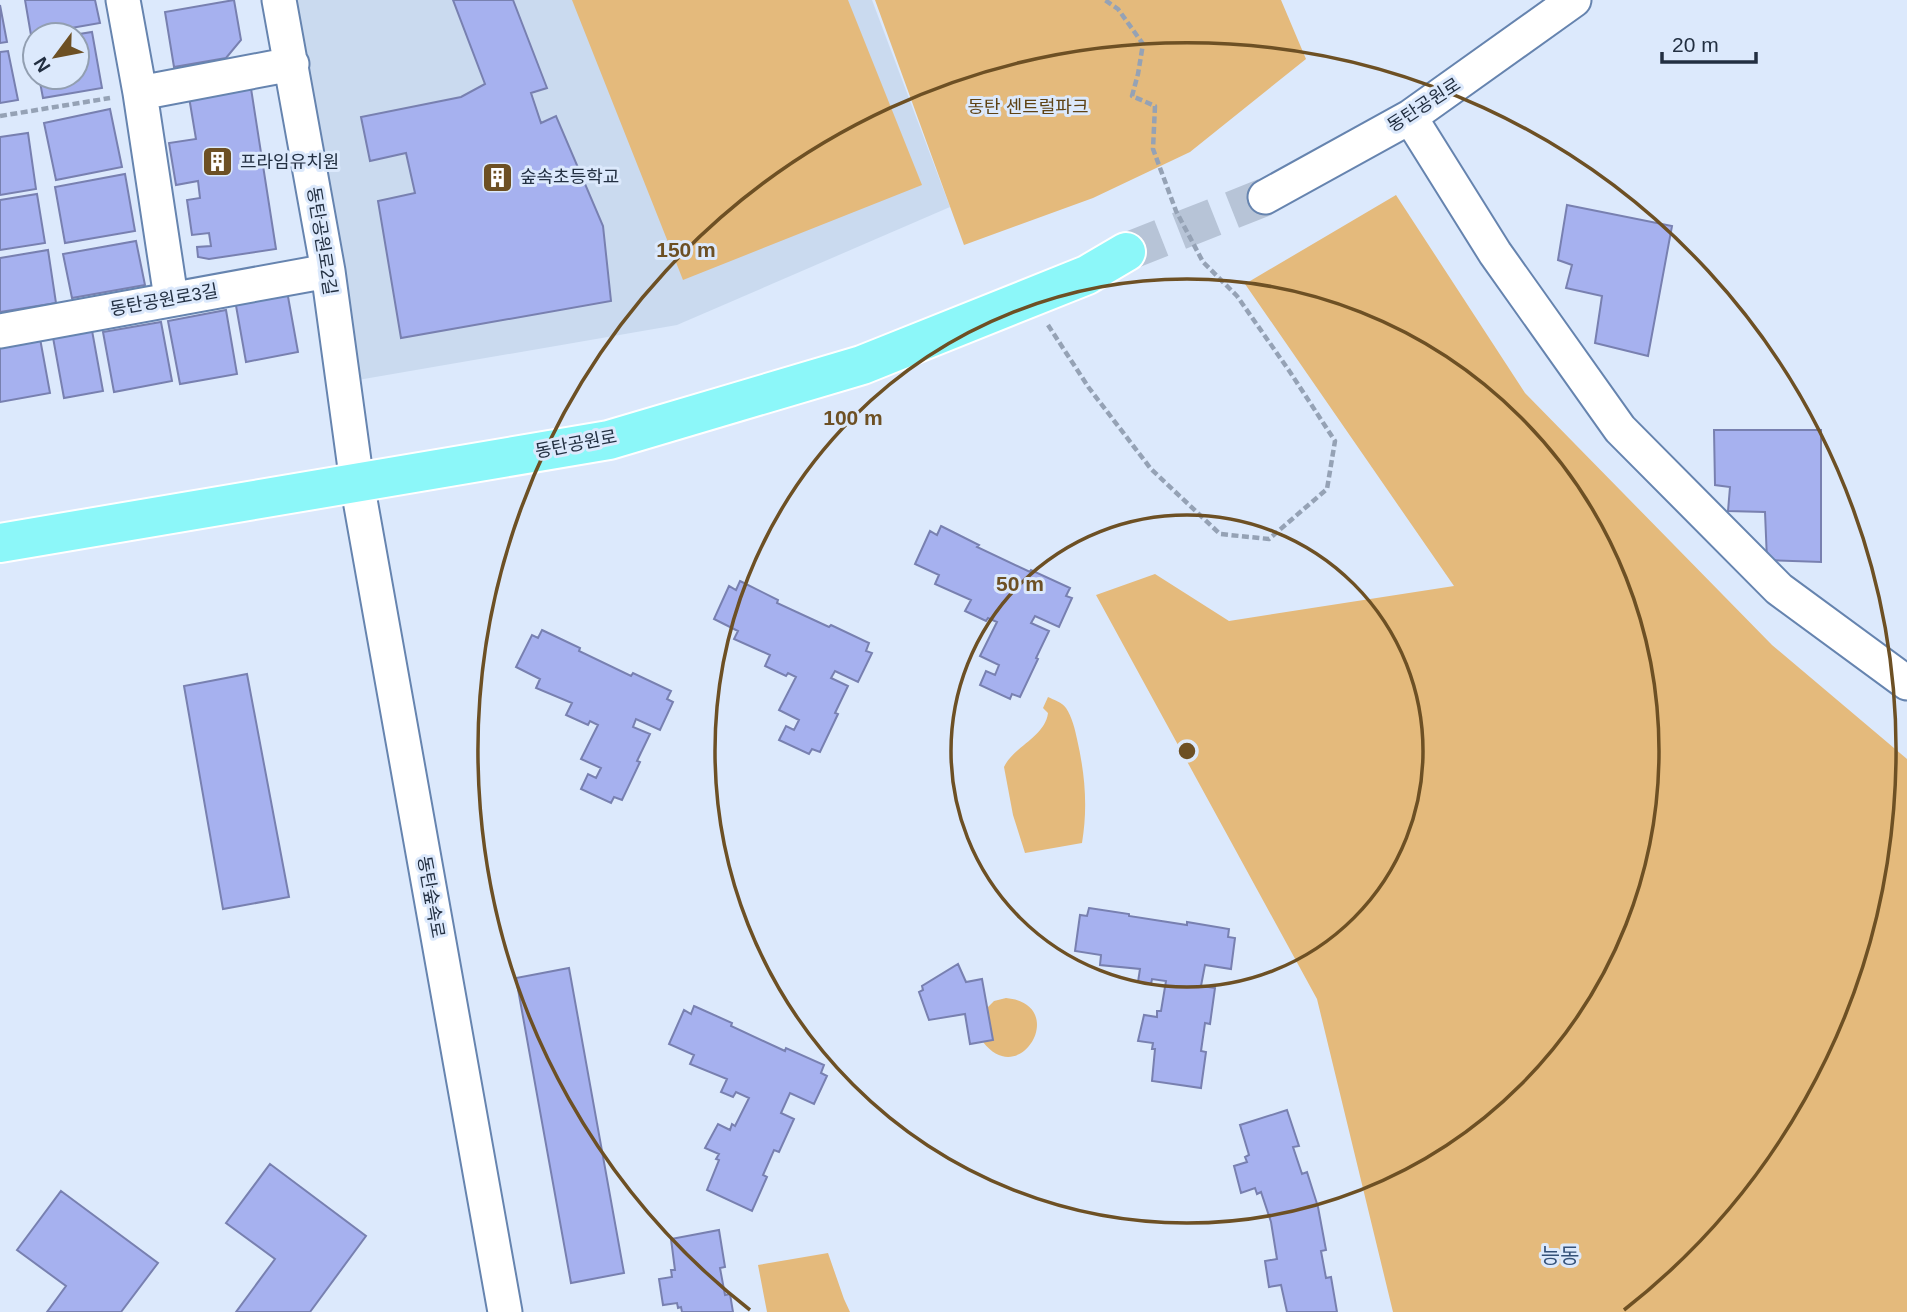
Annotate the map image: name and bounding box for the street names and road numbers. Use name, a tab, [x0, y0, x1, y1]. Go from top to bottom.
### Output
street label: 동탄공원로	[1384, 74, 1464, 136]
street label: 동탄공원로2길	[304, 185, 340, 297]
street label: 동탄공원로3길	[108, 281, 220, 319]
street label: 동탄공원로	[533, 426, 619, 462]
street label: 동탄숲속로	[414, 854, 448, 940]

